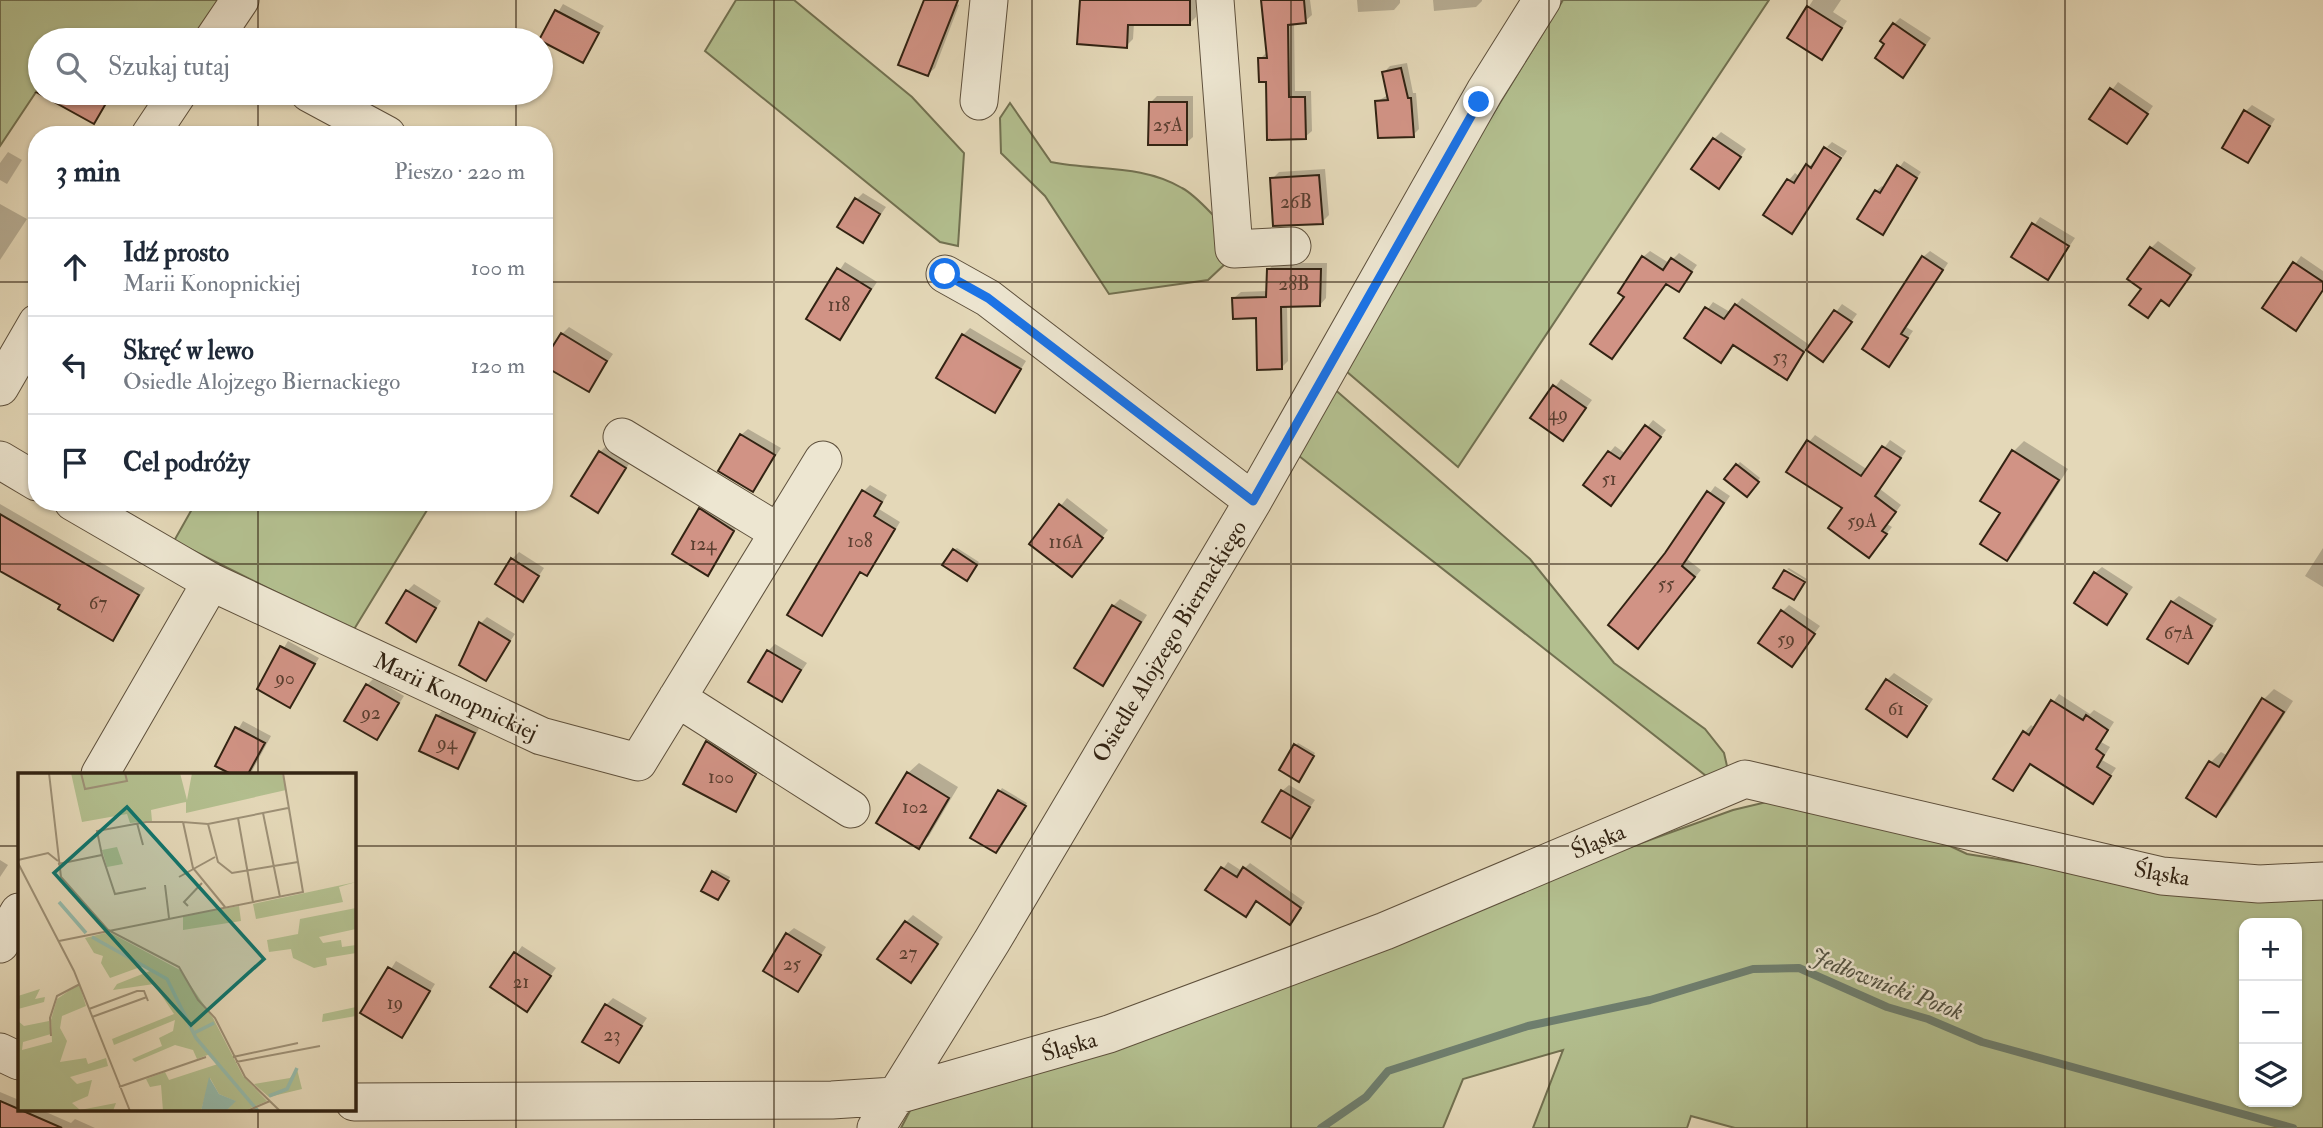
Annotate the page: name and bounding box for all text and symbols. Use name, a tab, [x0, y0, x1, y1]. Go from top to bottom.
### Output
search box	[28, 28, 553, 105]
icon: search	[52, 48, 90, 86]
text: Szukaj tutaj	[108, 51, 230, 83]
route end	[1463, 86, 1494, 117]
house number: 25A	[1153, 113, 1183, 137]
text: 3 min	[56, 153, 121, 190]
text: Pieszo · 220 m	[394, 157, 525, 186]
house number: 26B	[1280, 190, 1312, 214]
text: Idź prosto	[123, 237, 229, 269]
icon: ahead	[56, 248, 94, 286]
text: 100 m	[471, 253, 525, 282]
route start	[929, 258, 960, 289]
text: Marii Konopnickiej	[123, 269, 301, 298]
house number: 28B	[1279, 272, 1310, 296]
house number: 118	[828, 293, 850, 317]
text: Skręć w lewo	[123, 335, 254, 367]
house number: 53	[1772, 345, 1788, 369]
icon: left	[56, 346, 94, 384]
text: 120 m	[471, 351, 525, 380]
text: Osiedle Alojzego Biernackiego	[123, 367, 400, 396]
house number: 49	[1548, 402, 1568, 426]
icon: arrive	[56, 444, 94, 482]
text: Cel podróży	[123, 447, 250, 479]
house number: 51	[1601, 467, 1617, 491]
house number: 59A	[1847, 509, 1877, 533]
street label: Osiedle Alojzego Biernackiego	[1086, 515, 1253, 768]
house number: 108	[847, 529, 873, 553]
house number: 116A	[1048, 530, 1084, 554]
house number: 124	[690, 532, 717, 556]
house number: 55	[1658, 572, 1675, 596]
house number: 67	[89, 591, 107, 615]
house number: 67A	[2164, 621, 2194, 645]
house number: 59	[1777, 627, 1795, 651]
street label: Marii Konopnickiej	[369, 646, 542, 748]
house number: 90	[273, 666, 295, 690]
house number: 61	[1888, 697, 1904, 721]
house number: 92	[359, 701, 381, 725]
house number: 94	[435, 731, 458, 755]
house number: 100	[708, 765, 734, 789]
inset map	[18, 773, 355, 1110]
house number: 102	[902, 795, 928, 819]
street label: Śląska	[1567, 817, 1630, 866]
street label: Śląska	[2132, 854, 2193, 893]
map controls	[2239, 918, 2302, 1107]
button: +	[2239, 918, 2302, 981]
house number: 27	[899, 941, 917, 965]
water label: Jedłownicki Potok	[1806, 941, 1968, 1028]
house number: 25	[783, 952, 802, 976]
house number: 21	[513, 970, 529, 994]
button: −	[2239, 981, 2302, 1044]
house number: 19	[387, 991, 403, 1015]
house number: 23	[604, 1023, 620, 1047]
street label: Śląska	[1038, 1025, 1101, 1068]
button: layers	[2239, 1044, 2302, 1107]

